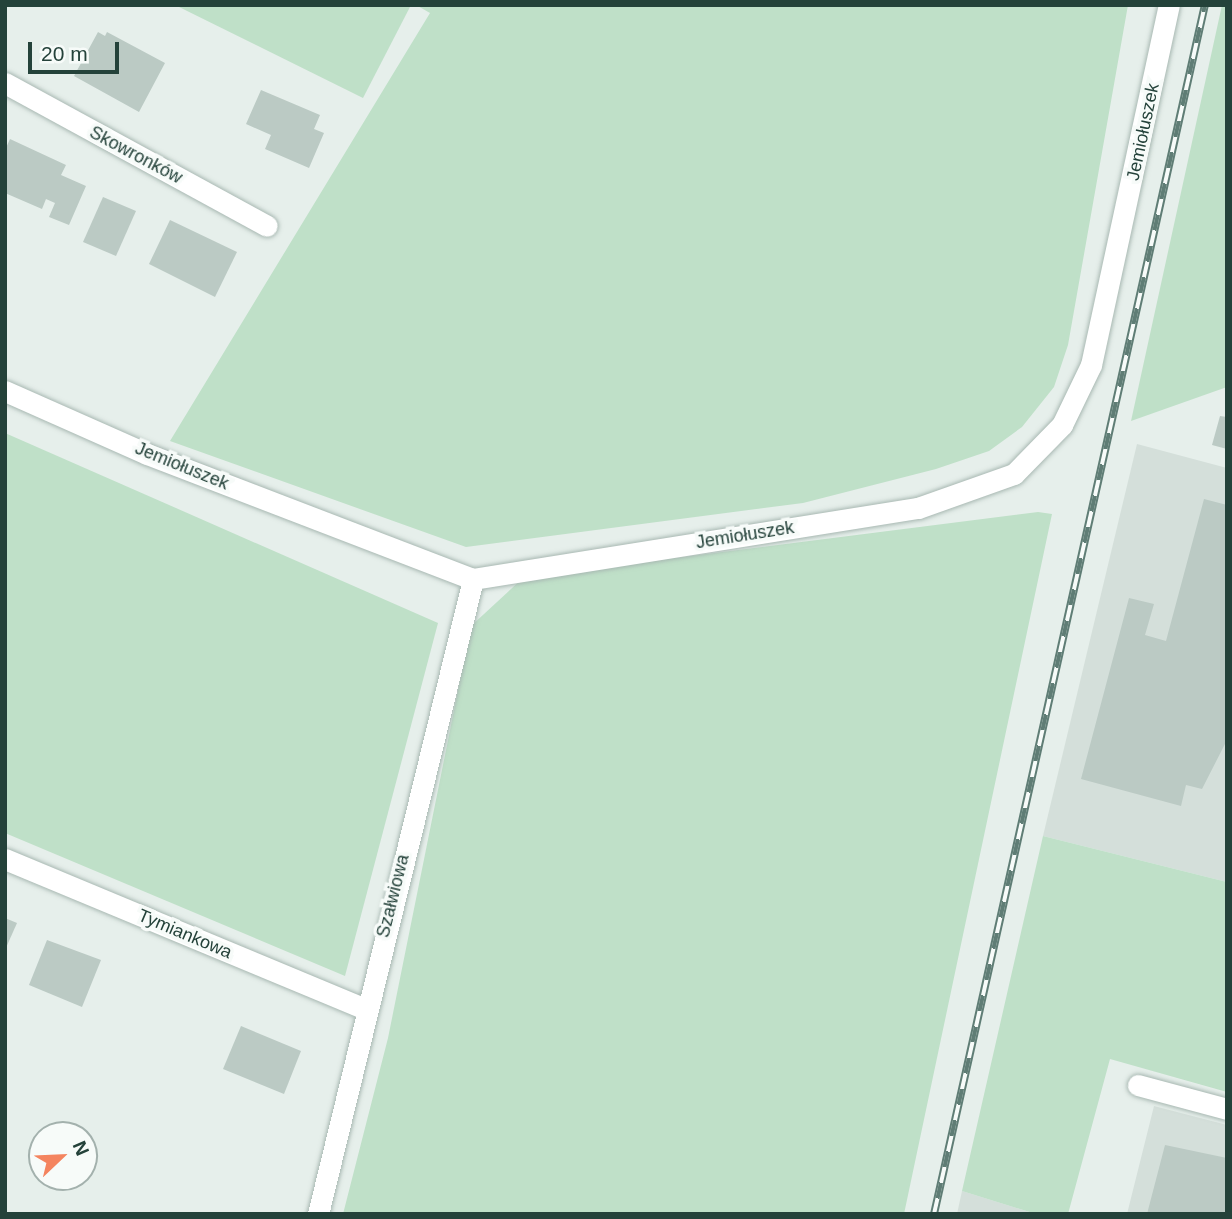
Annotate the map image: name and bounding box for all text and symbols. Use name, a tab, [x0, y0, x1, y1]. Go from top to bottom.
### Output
scale bar	[32, 28, 122, 72]
text: 20 m	[41, 42, 88, 65]
street label: Jemiołuszek	[1122, 81, 1164, 183]
street label: Skowronków	[86, 122, 186, 188]
street label: Jemiołuszek	[132, 437, 232, 495]
street label: Jemiołuszek	[694, 517, 796, 553]
street label: Szałwiowa	[372, 852, 414, 940]
street label: Tymiankowa	[135, 905, 235, 963]
north arrow	[28, 1121, 98, 1191]
text: N	[69, 1138, 93, 1159]

